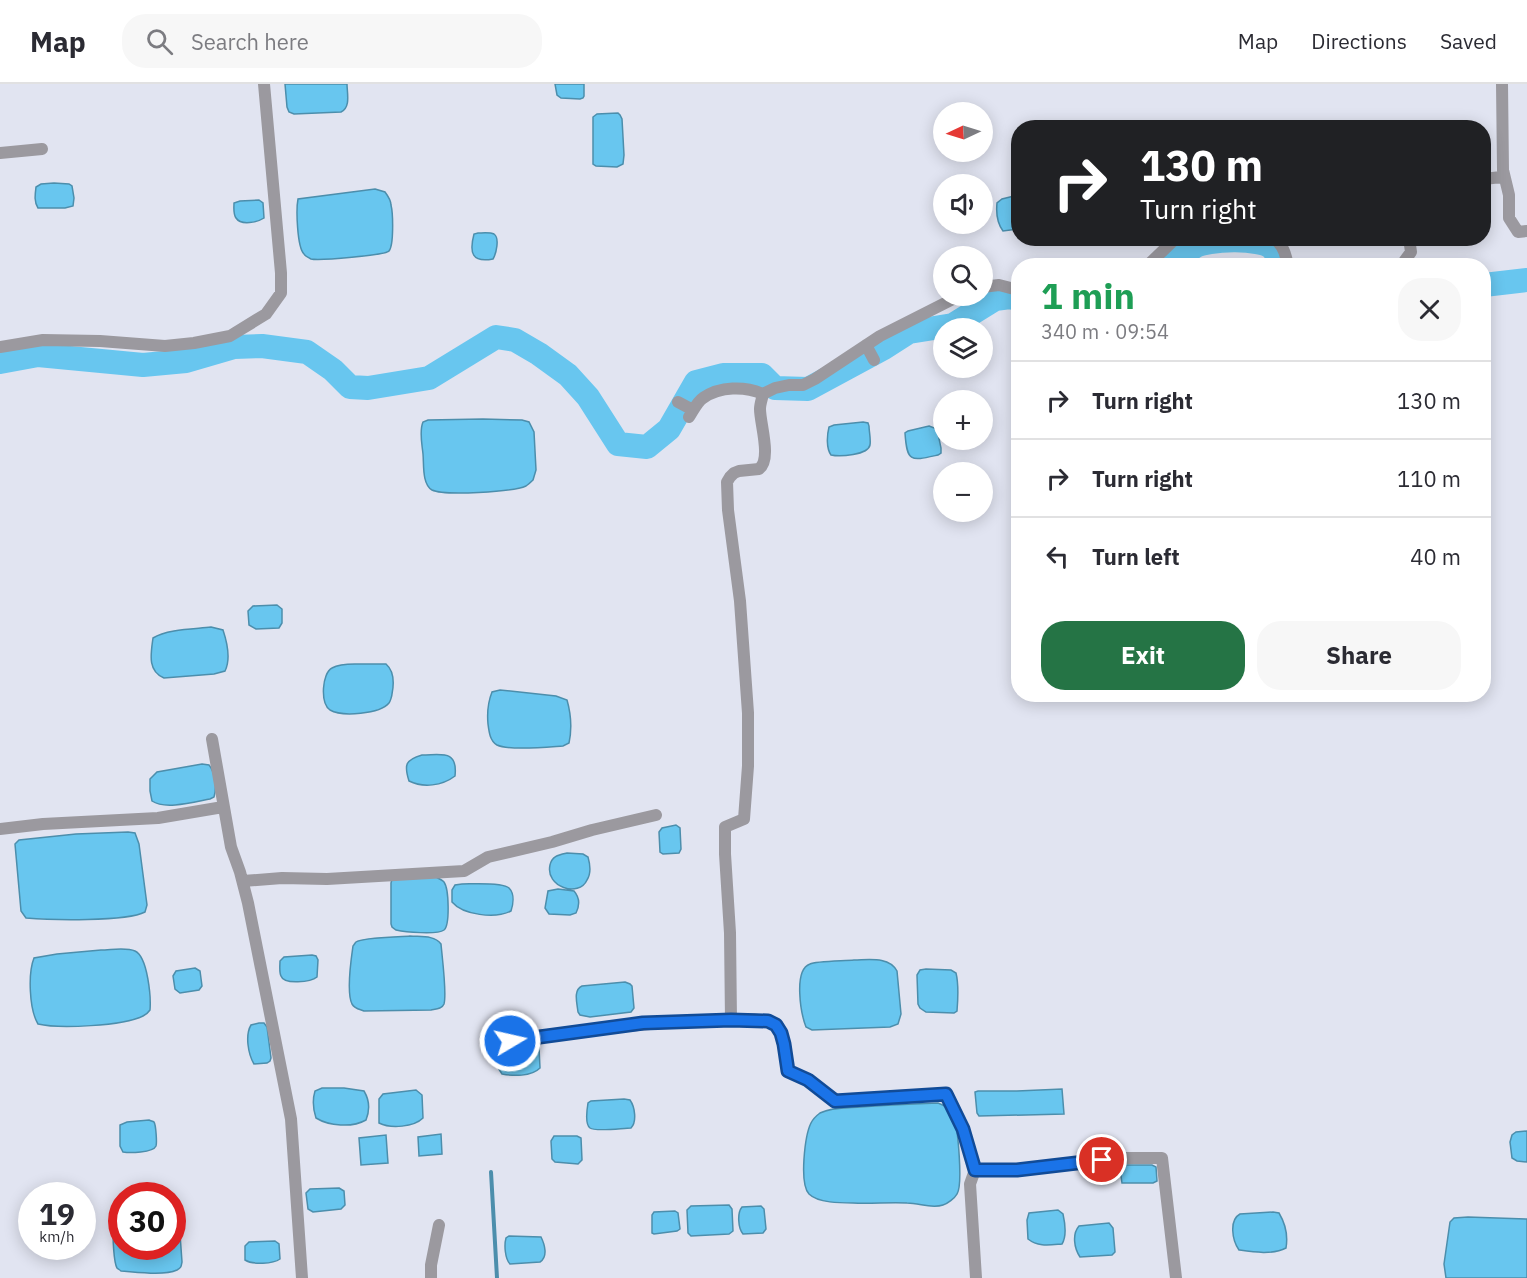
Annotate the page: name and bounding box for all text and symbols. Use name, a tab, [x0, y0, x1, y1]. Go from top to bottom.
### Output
search box	[122, 14, 542, 68]
text: Map	[30, 23, 86, 60]
icon: search	[143, 25, 176, 58]
text: Search here	[191, 27, 309, 56]
text: Map	[1238, 27, 1278, 55]
text: Directions	[1311, 27, 1407, 55]
text: Saved	[1440, 27, 1497, 55]
north arrow	[933, 102, 993, 162]
map controls	[933, 102, 993, 522]
text: 130 m	[1140, 138, 1263, 193]
icon: right	[1041, 144, 1119, 222]
button: sound	[933, 174, 993, 234]
text: Turn right	[1140, 191, 1257, 226]
button: search	[933, 246, 993, 306]
text: 1 min	[1041, 272, 1135, 319]
button: close	[1398, 278, 1461, 341]
button: layers	[933, 318, 993, 378]
text: 340 m · 09:54	[1041, 318, 1169, 345]
icon: right	[1041, 384, 1074, 417]
text: Turn right	[1092, 386, 1193, 415]
text: 130 m	[1397, 386, 1461, 415]
button: +	[933, 390, 993, 450]
button: −	[933, 462, 993, 522]
icon: right	[1041, 462, 1074, 495]
text: Turn right	[1092, 464, 1193, 493]
text: 110 m	[1397, 464, 1461, 493]
icon: left	[1041, 540, 1074, 573]
text: Turn left	[1092, 542, 1180, 571]
text: 40 m	[1410, 542, 1461, 571]
button: Exit	[1041, 621, 1245, 690]
button: Share	[1257, 621, 1461, 690]
position arrow	[478, 1009, 542, 1073]
pin	[1076, 1134, 1127, 1185]
icon: arrive	[1085, 1143, 1118, 1176]
speed limit sign: 30	[108, 1182, 186, 1260]
text: 19	[39, 1194, 75, 1233]
text: km/h	[39, 1227, 75, 1246]

